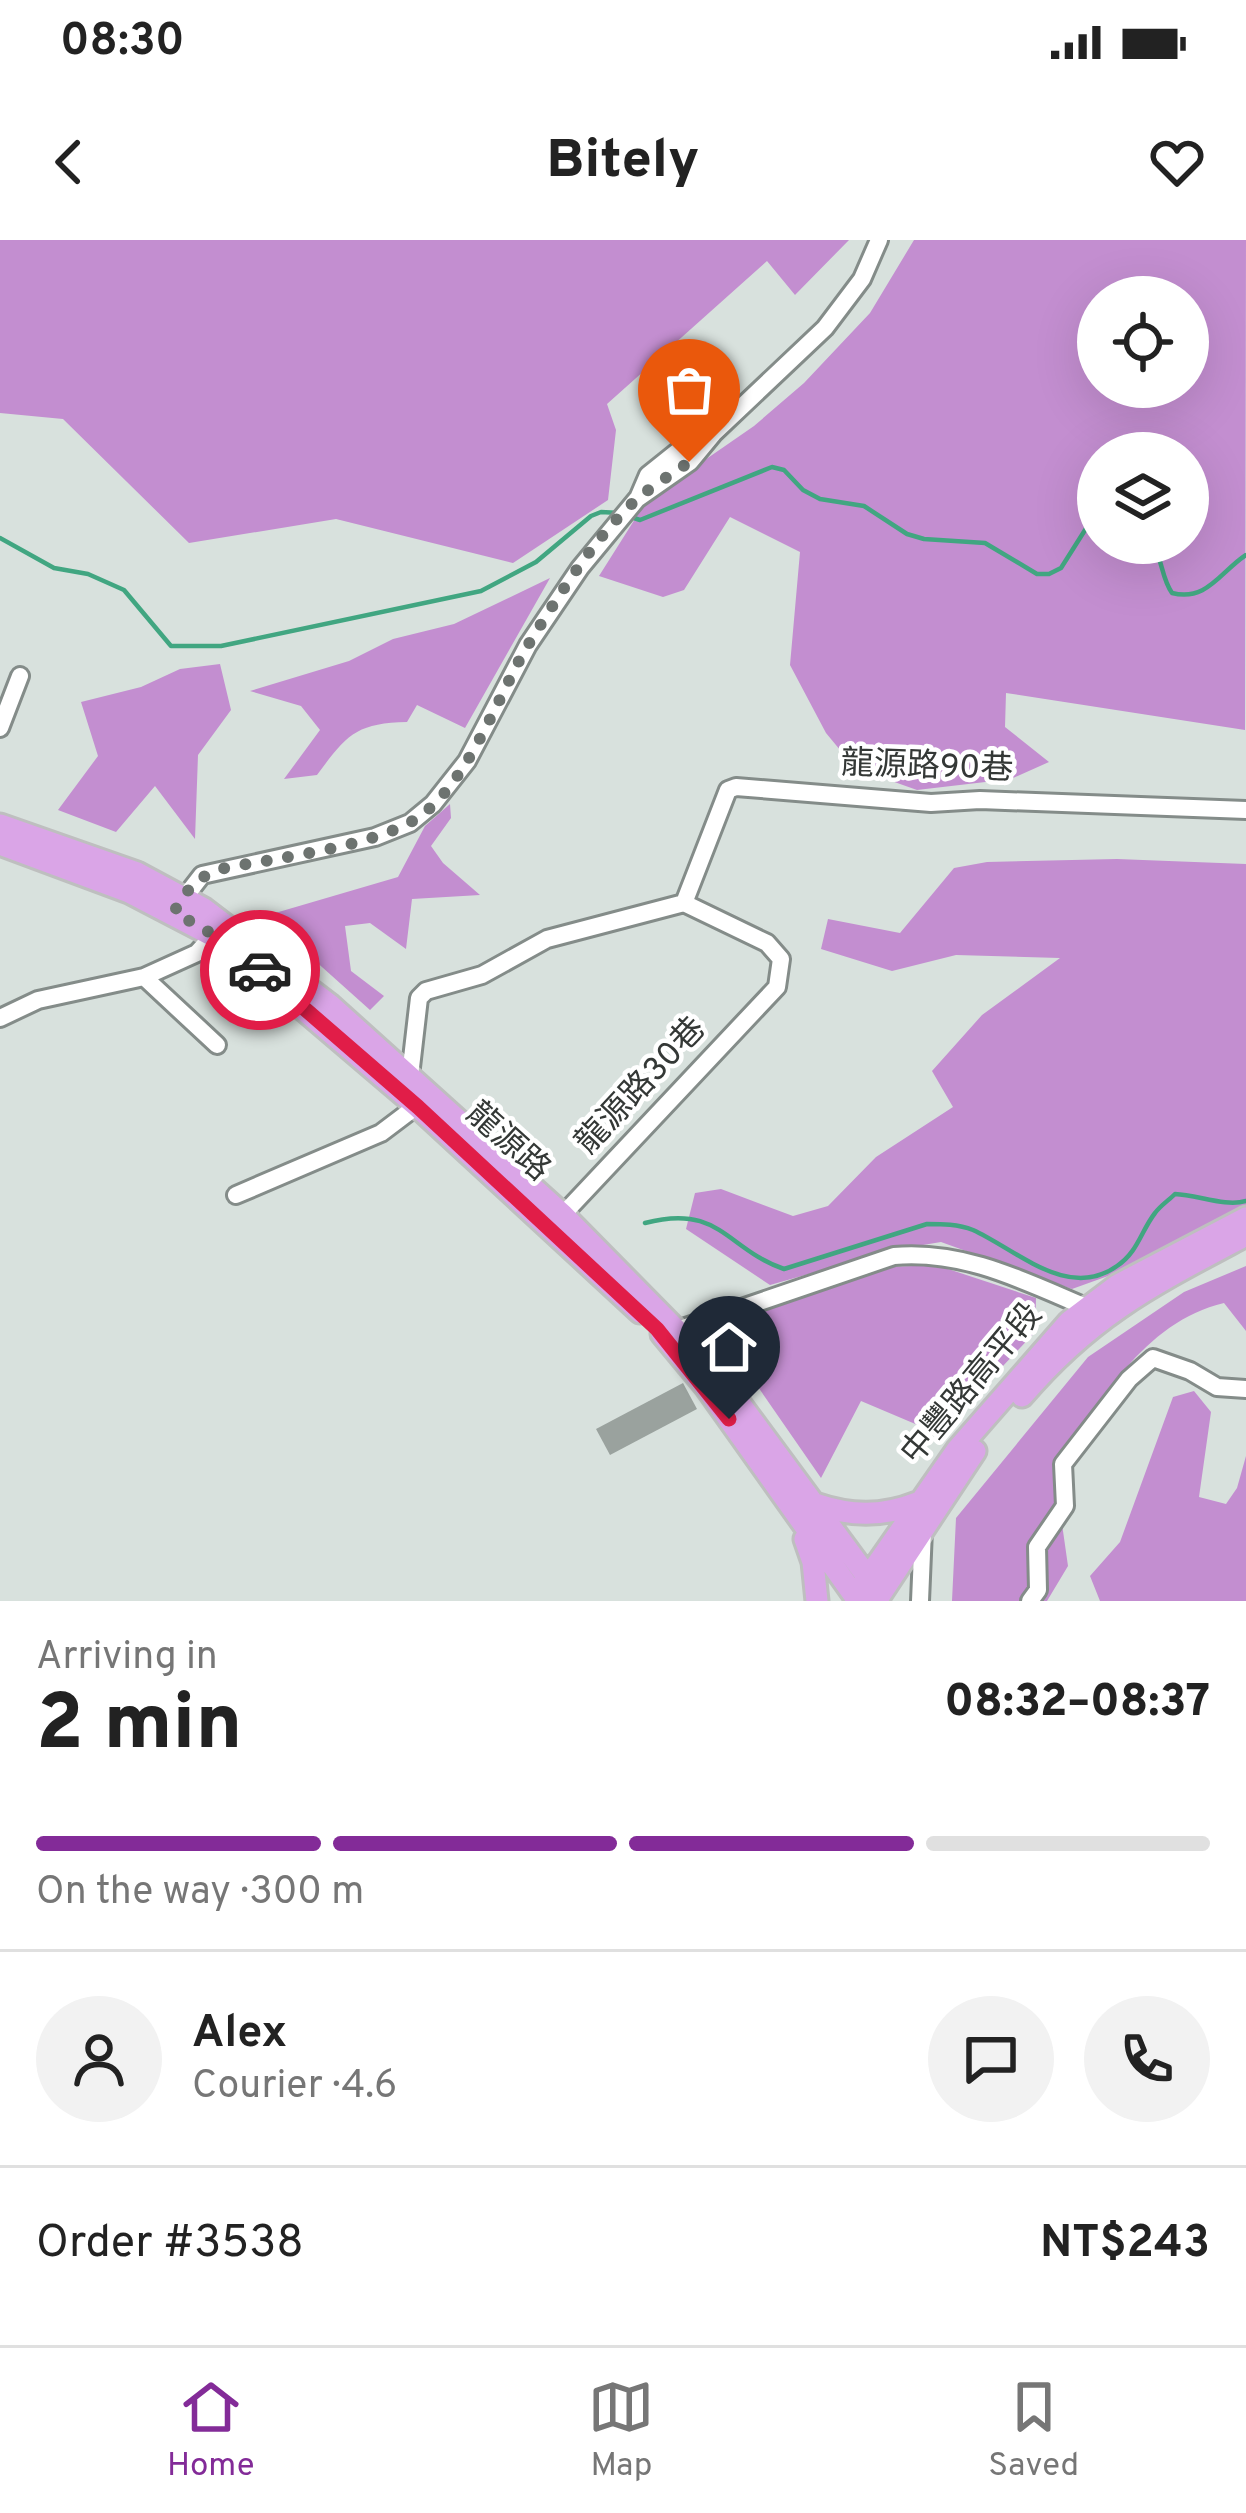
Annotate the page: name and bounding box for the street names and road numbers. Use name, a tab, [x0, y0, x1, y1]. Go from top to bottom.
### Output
street label: 龍源路90巷	[840, 744, 1014, 792]
street label: 龍源路30巷	[568, 1010, 716, 1164]
street label: 龍源路	[456, 1094, 558, 1192]
street label: 中豐路高平段	[893, 1296, 1053, 1474]

